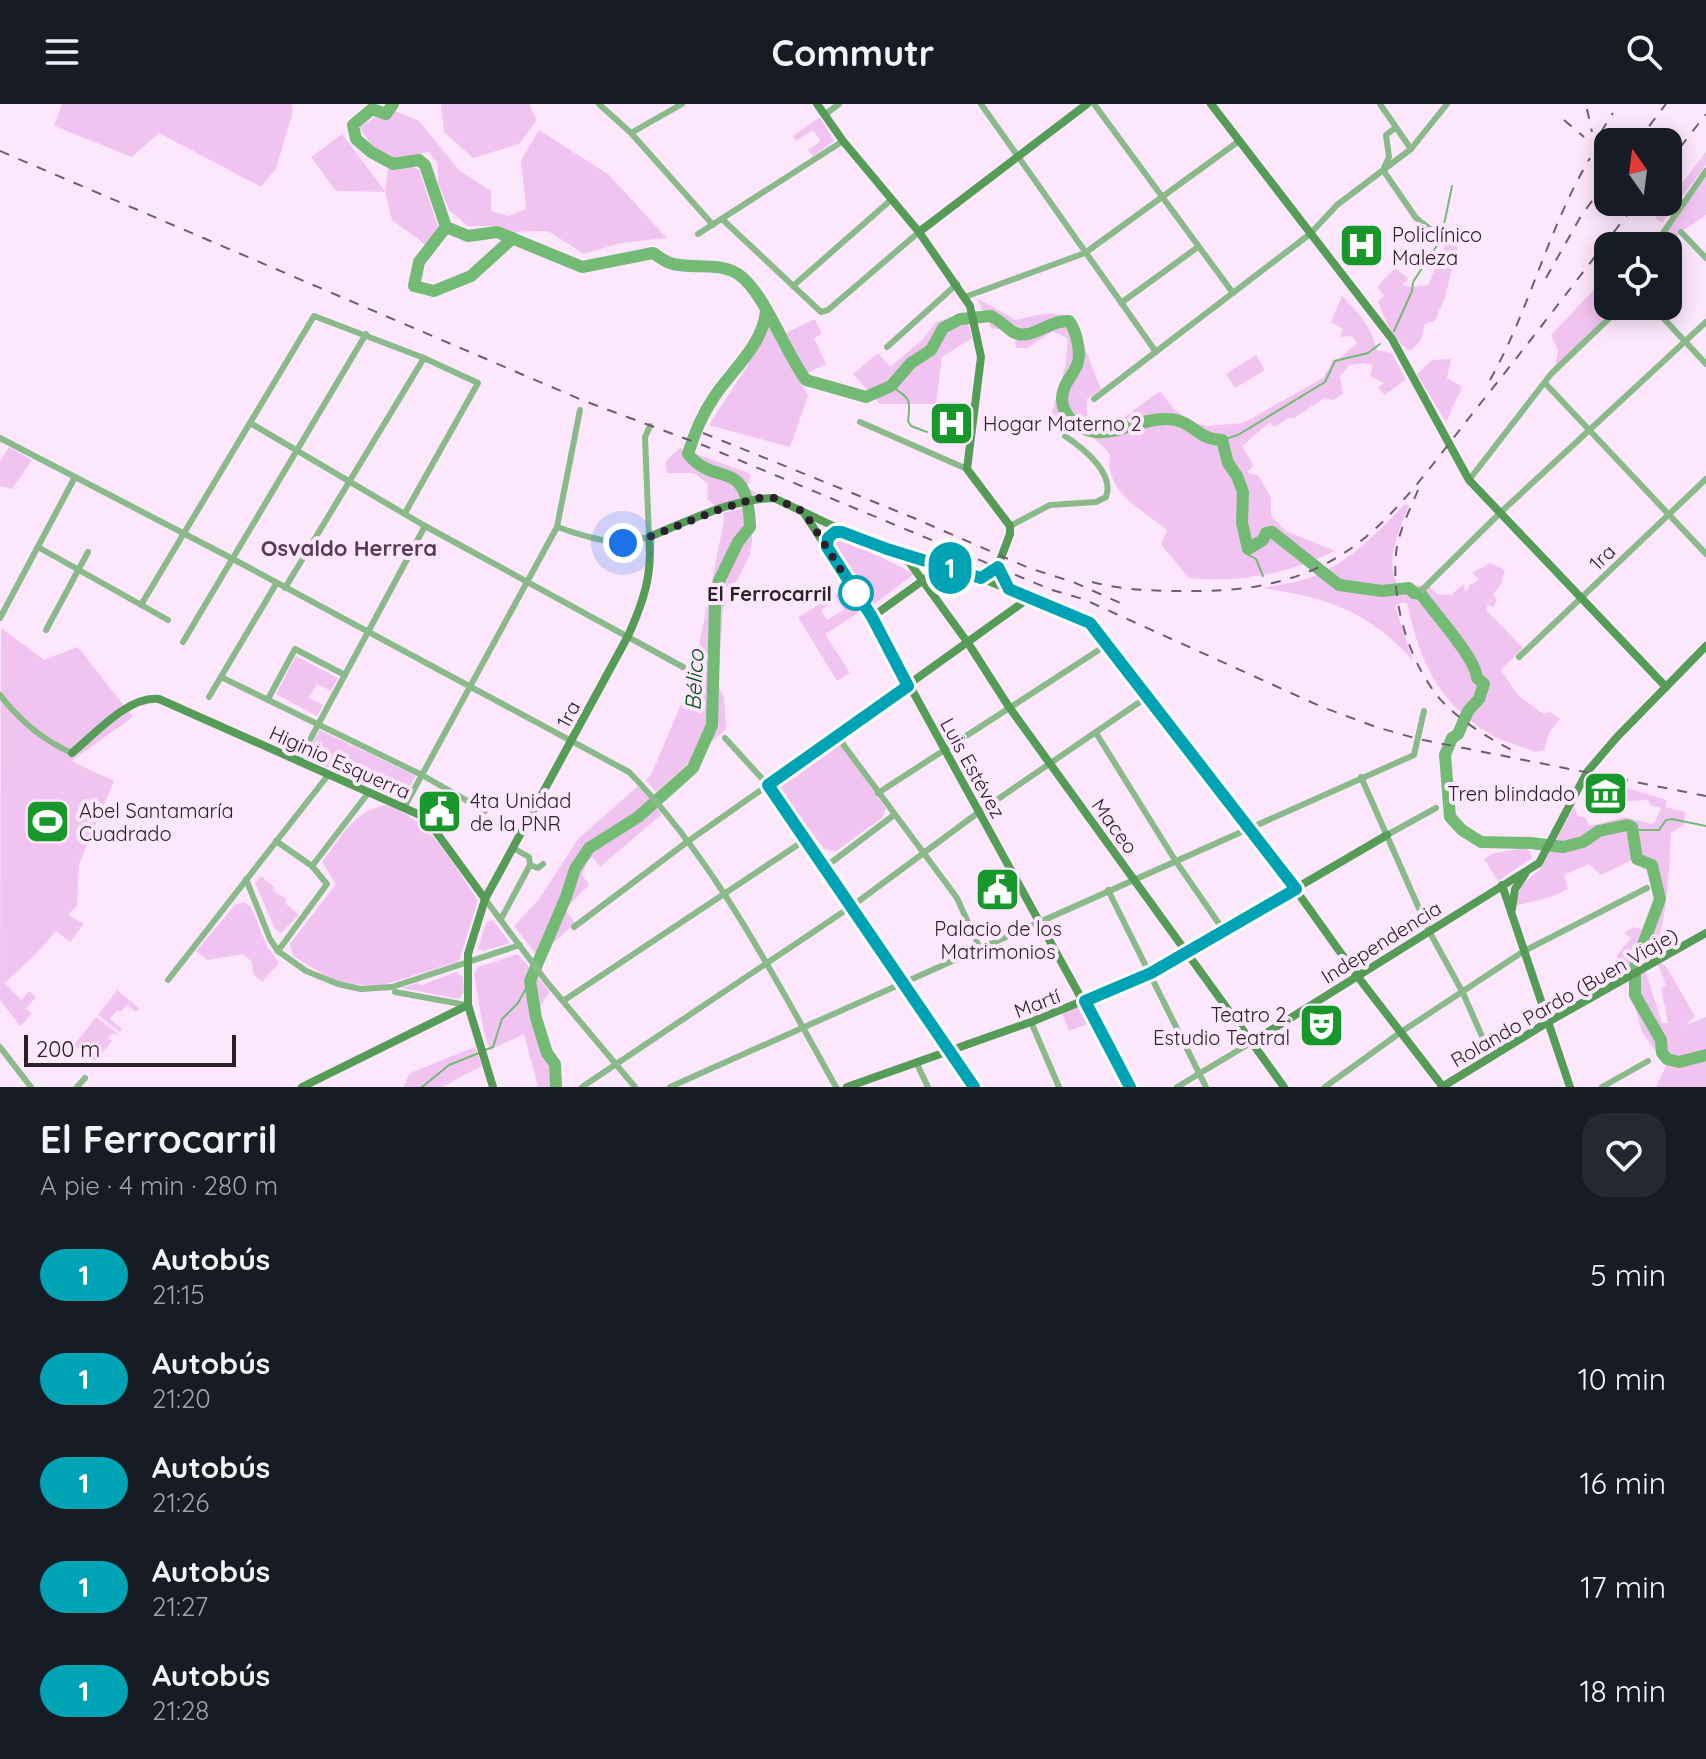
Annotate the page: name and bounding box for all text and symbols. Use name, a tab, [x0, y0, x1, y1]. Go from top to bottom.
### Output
icon: menu	[40, 30, 84, 74]
text: Commutr	[772, 30, 934, 75]
icon: search	[1622, 30, 1666, 74]
north arrow	[1594, 128, 1682, 216]
map controls	[1594, 128, 1682, 320]
hospital icon: Policlínico Maleza	[1337, 221, 1385, 269]
place label: Policlínico Maleza	[1392, 222, 1482, 270]
button: locate	[1594, 232, 1682, 320]
hospital icon: Hogar Materno 2	[928, 399, 976, 447]
place label: Hogar Materno 2	[983, 411, 1142, 436]
your location	[603, 523, 643, 563]
district label: Osvaldo Herrera	[261, 534, 437, 562]
street label: 1ra	[1584, 539, 1620, 575]
line badge: 1	[924, 542, 976, 594]
text: 1	[945, 550, 955, 585]
marker: El Ferrocarril	[839, 576, 873, 610]
place label: El Ferrocarril	[707, 581, 832, 606]
water label: Bélico	[678, 647, 710, 711]
street label: 1ra	[551, 696, 585, 732]
street label: Luis Estévez	[935, 713, 1011, 823]
street label: Higinio Esquerra	[266, 720, 414, 804]
museum icon: Tren blindado	[1582, 769, 1630, 817]
place label: Tren blindado	[1448, 781, 1575, 806]
public building icon: 4ta Unidad de la PNR	[415, 787, 463, 835]
place label: 4ta Unidad de la PNR	[470, 788, 571, 836]
street label: Maceo	[1087, 793, 1143, 859]
sports icon: Abel Santamaría Cuadrado	[24, 798, 72, 846]
place label: Abel Santamaría Cuadrado	[79, 798, 234, 846]
public building icon: Palacio de los Matrimonios	[974, 865, 1022, 913]
street label: Independencia	[1316, 895, 1446, 989]
place label: Palacio de los Matrimonios	[934, 916, 1062, 964]
street label: Rolando Pardo (Buen Viaje)	[1446, 922, 1682, 1072]
street label: Martí	[1010, 983, 1064, 1023]
theatre icon: Teatro 2. Estudio Teatral	[1297, 1001, 1345, 1049]
place label: Teatro 2. Estudio Teatral	[1153, 1002, 1290, 1050]
scale bar	[24, 1031, 236, 1067]
text: 200 m	[36, 1035, 100, 1063]
button: heart	[1582, 1113, 1666, 1197]
text: El Ferrocarril	[40, 1115, 278, 1163]
text: A pie · 4 min · 280 m	[40, 1169, 278, 1202]
text: Autobús	[152, 1240, 270, 1278]
text: 5 min	[1590, 1256, 1666, 1294]
text: 1	[79, 1257, 89, 1292]
text: 21:15	[152, 1278, 205, 1311]
text: Autobús	[152, 1344, 270, 1382]
text: 10 min	[1578, 1360, 1666, 1398]
text: 1	[79, 1361, 89, 1396]
text: 21:20	[152, 1382, 211, 1415]
text: Autobús	[152, 1448, 270, 1486]
text: 16 min	[1579, 1464, 1666, 1502]
text: 1	[79, 1465, 89, 1500]
text: 21:26	[152, 1486, 209, 1519]
text: Autobús	[152, 1552, 270, 1590]
text: 17 min	[1580, 1568, 1666, 1606]
text: 1	[79, 1569, 89, 1604]
text: 21:27	[152, 1590, 208, 1623]
text: Autobús	[152, 1656, 270, 1694]
text: 18 min	[1579, 1672, 1666, 1710]
text: 1	[79, 1673, 89, 1708]
text: 21:28	[152, 1694, 209, 1727]

